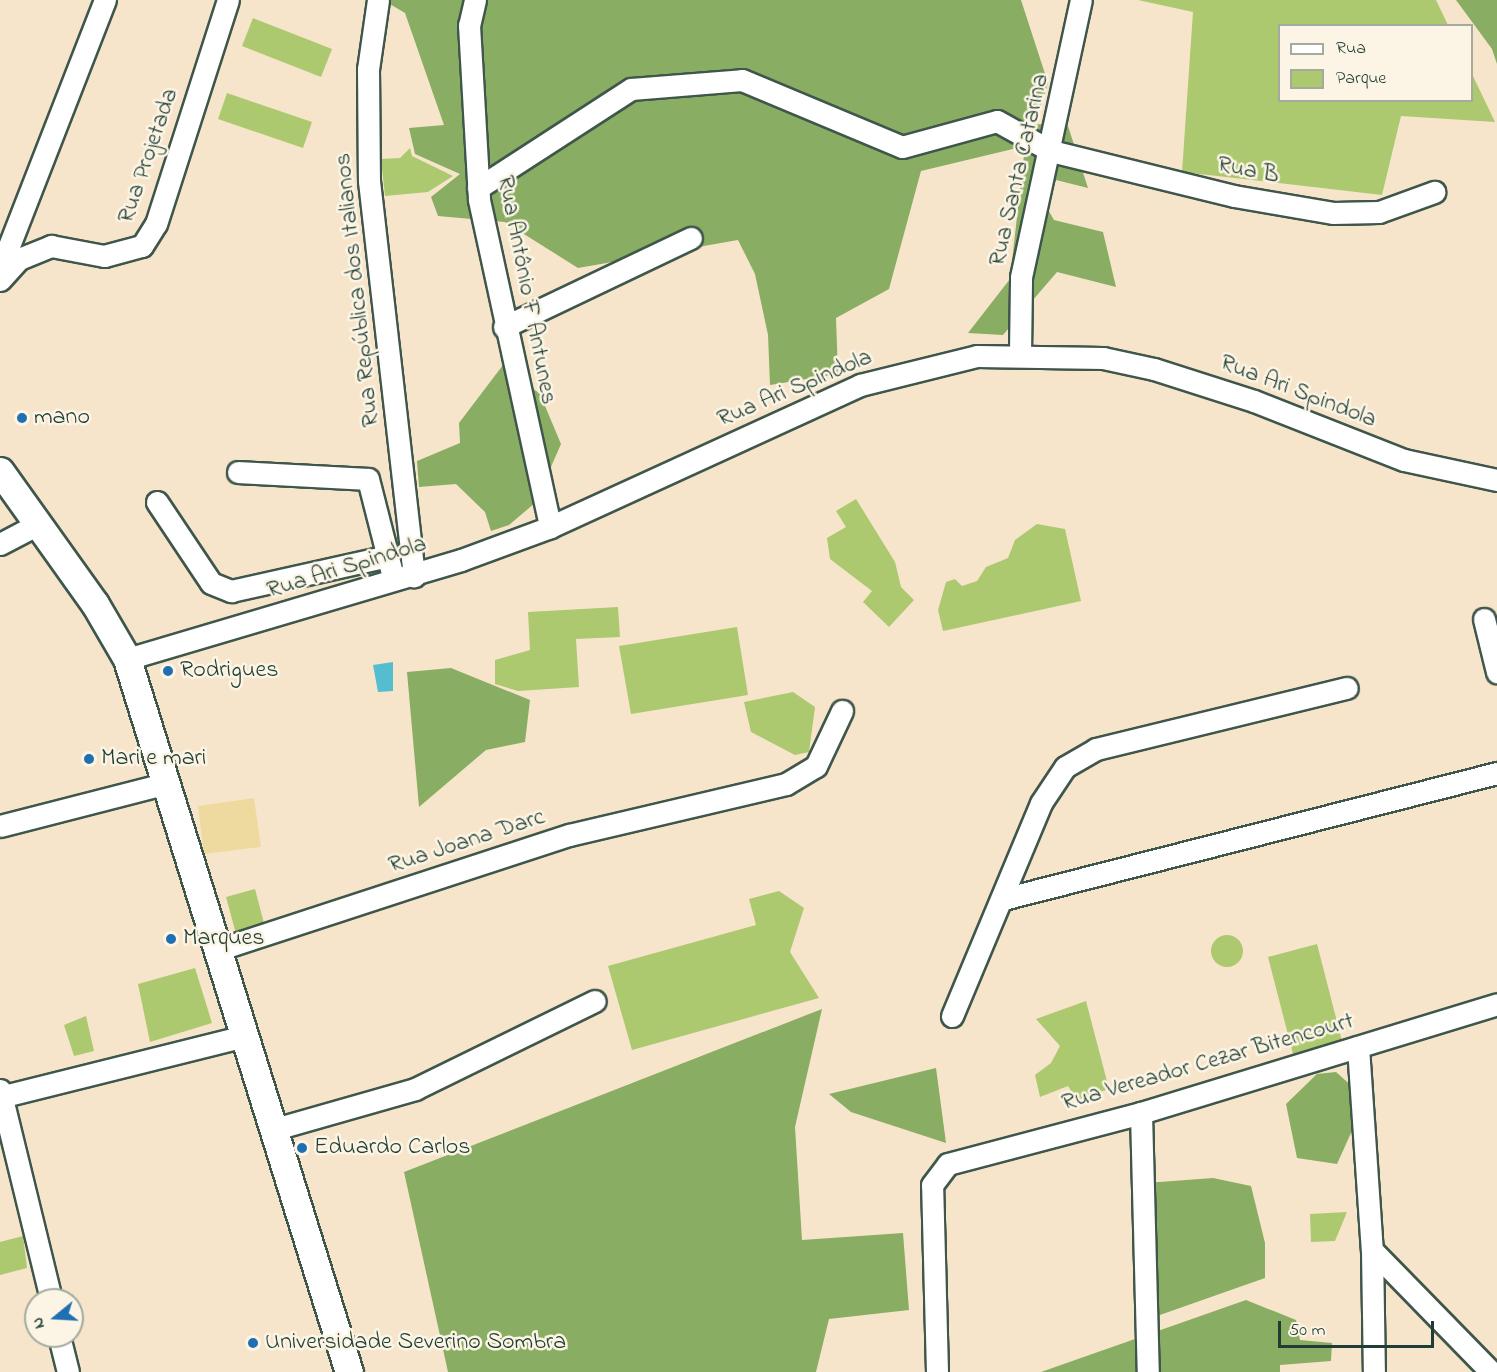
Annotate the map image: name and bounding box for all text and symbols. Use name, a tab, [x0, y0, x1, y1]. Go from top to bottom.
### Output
legend	[1278, 24, 1473, 102]
text: Rua	[1336, 36, 1366, 62]
text: Parque	[1336, 66, 1386, 92]
street label: Rua Santa Catarina	[984, 71, 1056, 269]
street label: Rua Projetada	[112, 85, 186, 227]
street label: Rua B	[1215, 151, 1281, 191]
street label: Rua República dos Italianos	[329, 152, 387, 428]
street label: Rua Antônio F Antunes	[490, 173, 562, 407]
street label: Rua Ari Spindola	[713, 343, 877, 435]
street label: Rua Ari Spindola	[1216, 349, 1380, 435]
place label: mano	[34, 404, 90, 432]
marker: mano	[15, 411, 29, 425]
street label: Rua Ari Spindola	[264, 530, 430, 606]
place label: Rodrigues	[180, 657, 278, 685]
marker: Rodrigues	[161, 664, 175, 678]
place label: Mari e mari	[101, 745, 206, 773]
marker: Mari e mari	[82, 752, 96, 766]
street label: Rua Joana Darc	[385, 803, 549, 881]
place label: Marques	[183, 925, 265, 953]
marker: Marques	[164, 932, 178, 946]
street label: Rua Vereador Cezar Bitencourt	[1059, 1007, 1357, 1119]
place label: Eduardo Carlos	[314, 1134, 470, 1162]
marker: Eduardo Carlos	[295, 1141, 309, 1155]
north arrow	[24, 1288, 84, 1348]
scale bar	[1281, 1309, 1437, 1347]
text: N	[26, 1314, 52, 1332]
text: 50 m	[1289, 1318, 1326, 1344]
place label: Universidade Severino Sombra	[265, 1329, 566, 1357]
marker: Universidade Severino Sombra	[246, 1336, 260, 1350]

